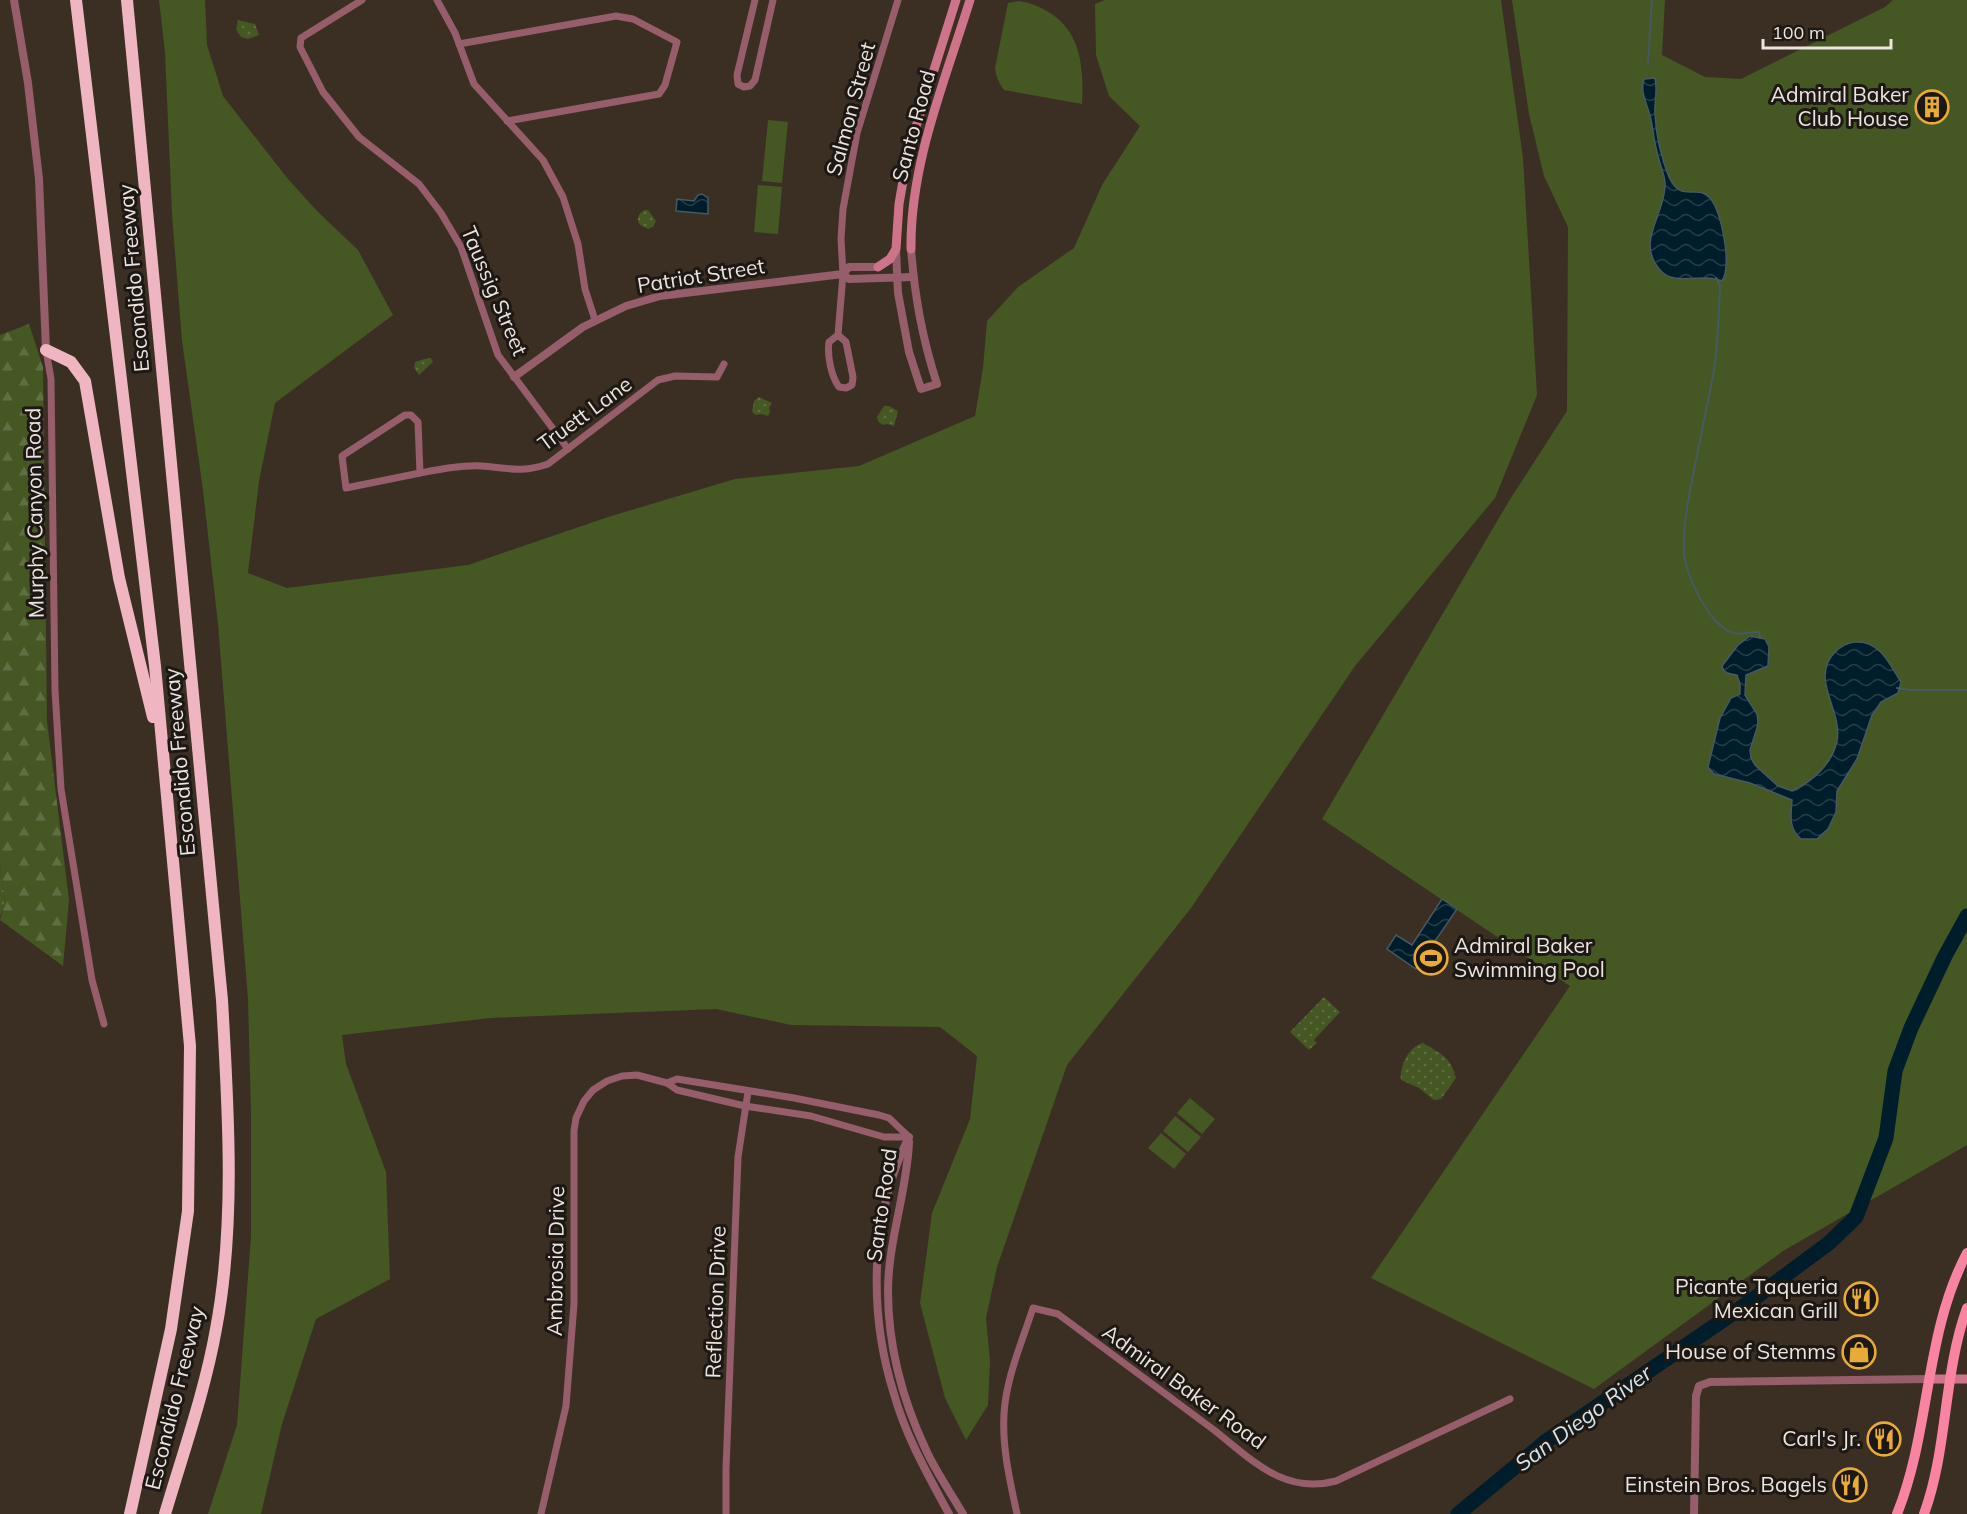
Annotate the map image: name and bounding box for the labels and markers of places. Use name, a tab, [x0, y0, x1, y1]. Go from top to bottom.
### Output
place label: Admiral Baker Club House	[1771, 81, 1909, 131]
building icon: Admiral Baker Club House	[1914, 89, 1950, 125]
place label: Admiral Baker Swimming Pool	[1454, 932, 1605, 982]
sports icon: Admiral Baker Swimming Pool	[1413, 940, 1449, 976]
place label: Picante Taqueria Mexican Grill	[1675, 1273, 1838, 1323]
restaurant icon: Picante Taqueria Mexican Grill	[1843, 1281, 1879, 1317]
shop icon: House of Stemms	[1841, 1334, 1877, 1370]
place label: House of Stemms	[1665, 1338, 1836, 1364]
restaurant icon: Carl's Jr.	[1866, 1421, 1902, 1457]
place label: Carl's Jr.	[1782, 1425, 1861, 1451]
restaurant icon: Einstein Bros. Bagels	[1832, 1467, 1868, 1503]
place label: Einstein Bros. Bagels	[1625, 1471, 1827, 1497]

